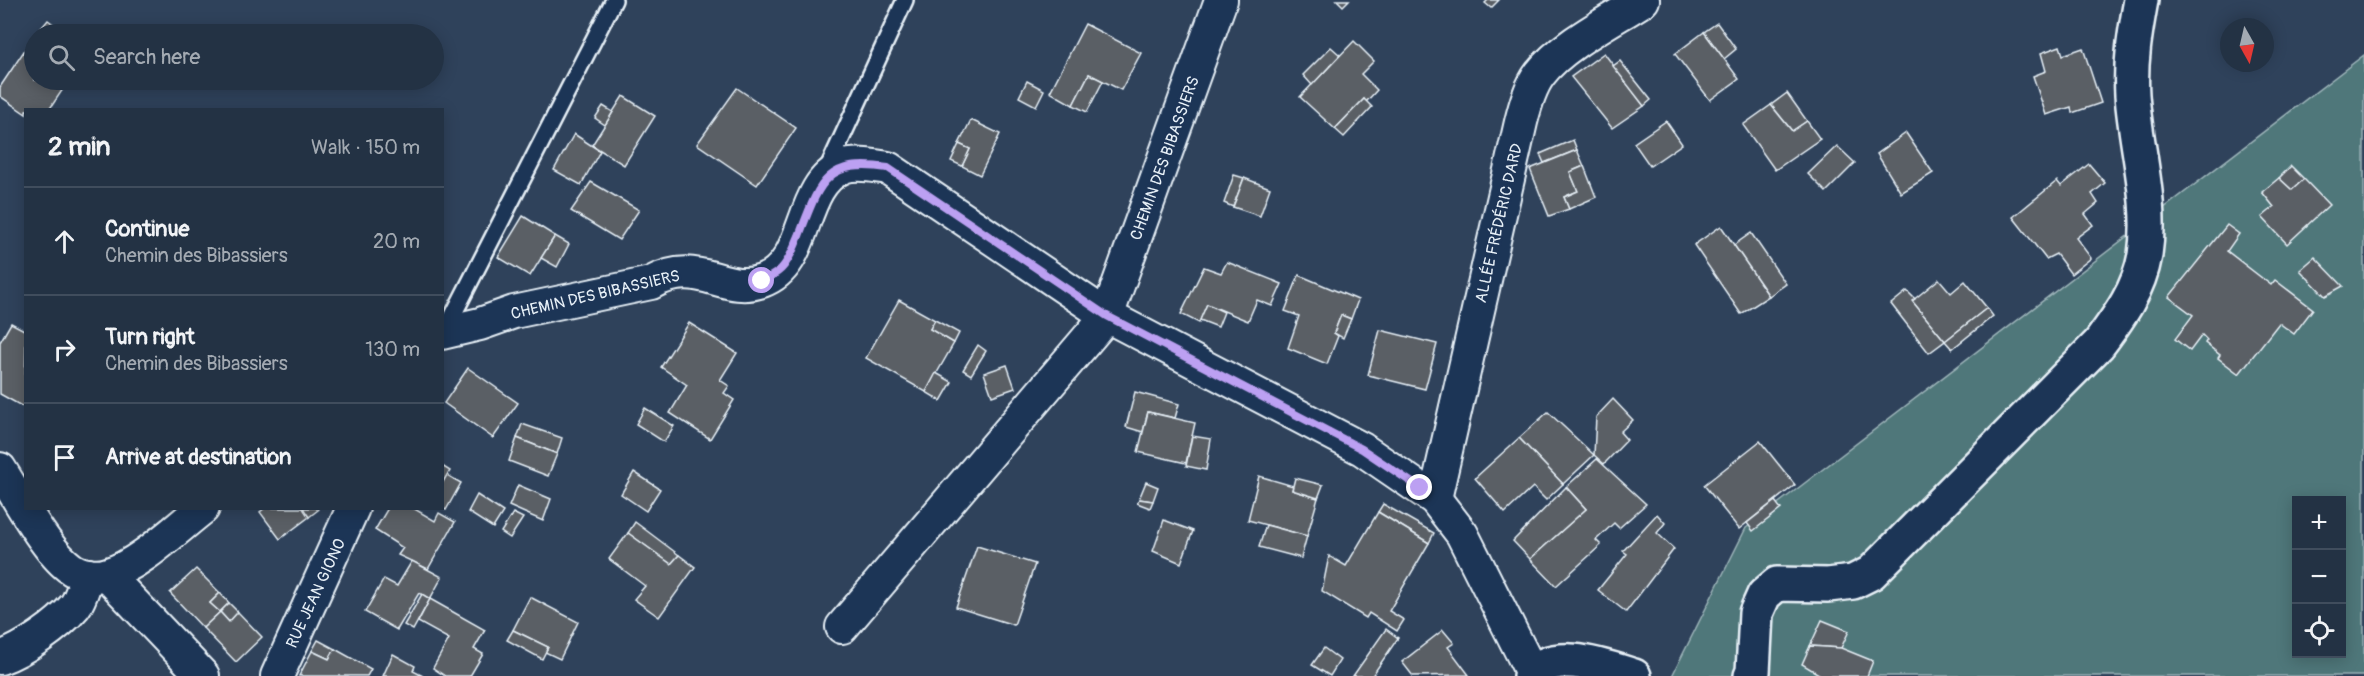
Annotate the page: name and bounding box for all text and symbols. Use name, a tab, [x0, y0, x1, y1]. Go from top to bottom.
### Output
north arrow	[2220, 18, 2274, 72]
search box	[24, 24, 444, 90]
icon: search	[45, 41, 78, 74]
text: Search here	[93, 43, 200, 71]
street label: CHEMIN DES BIBASSIERS	[1126, 74, 1204, 243]
text: 2 min	[48, 131, 110, 163]
text: Walk · 150 m	[311, 135, 420, 160]
street label: ALLÉE FRÉDÉRIC DARD	[1471, 142, 1527, 305]
text: Continue	[105, 215, 189, 243]
icon: ahead	[48, 225, 81, 258]
text: 20 m	[373, 229, 420, 254]
text: Chemin des Bibassiers	[105, 243, 288, 268]
street label: CHEMIN DES BIBASSIERS	[509, 266, 682, 324]
route start	[748, 267, 774, 293]
text: Turn right	[105, 323, 195, 351]
icon: right	[48, 333, 81, 366]
text: 130 m	[365, 337, 420, 362]
text: Chemin des Bibassiers	[105, 351, 288, 376]
icon: arrive	[48, 441, 81, 474]
text: Arrive at destination	[105, 443, 291, 471]
route end	[1406, 474, 1432, 500]
map controls	[2292, 496, 2346, 658]
button: +	[2292, 496, 2346, 550]
street label: RUE JEAN GIONO	[282, 535, 350, 651]
button: −	[2292, 550, 2346, 604]
button: locate	[2292, 604, 2346, 658]

